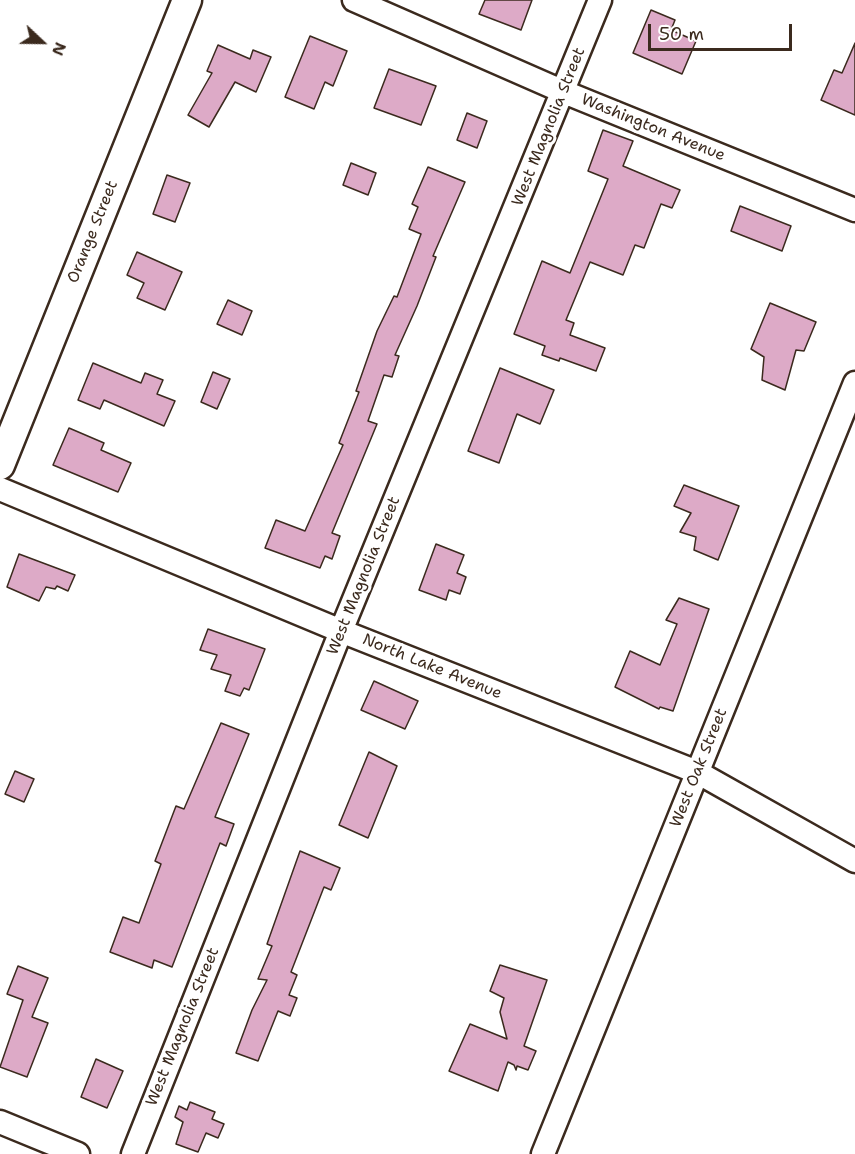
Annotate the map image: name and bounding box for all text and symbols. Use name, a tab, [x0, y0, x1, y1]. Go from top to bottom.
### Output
north arrow	[12, 12, 72, 72]
scale bar	[651, 12, 795, 50]
text: 50 m	[659, 22, 704, 46]
text: N	[47, 39, 71, 59]
street label: West Magnolia Street	[508, 45, 590, 209]
street label: Washington Avenue	[578, 90, 728, 166]
street label: Orange Street	[64, 178, 122, 286]
street label: West Magnolia Street	[323, 494, 405, 658]
street label: North Lake Avenue	[359, 630, 505, 704]
street label: West Oak Street	[666, 706, 732, 830]
street label: West Magnolia Street	[142, 945, 224, 1109]

